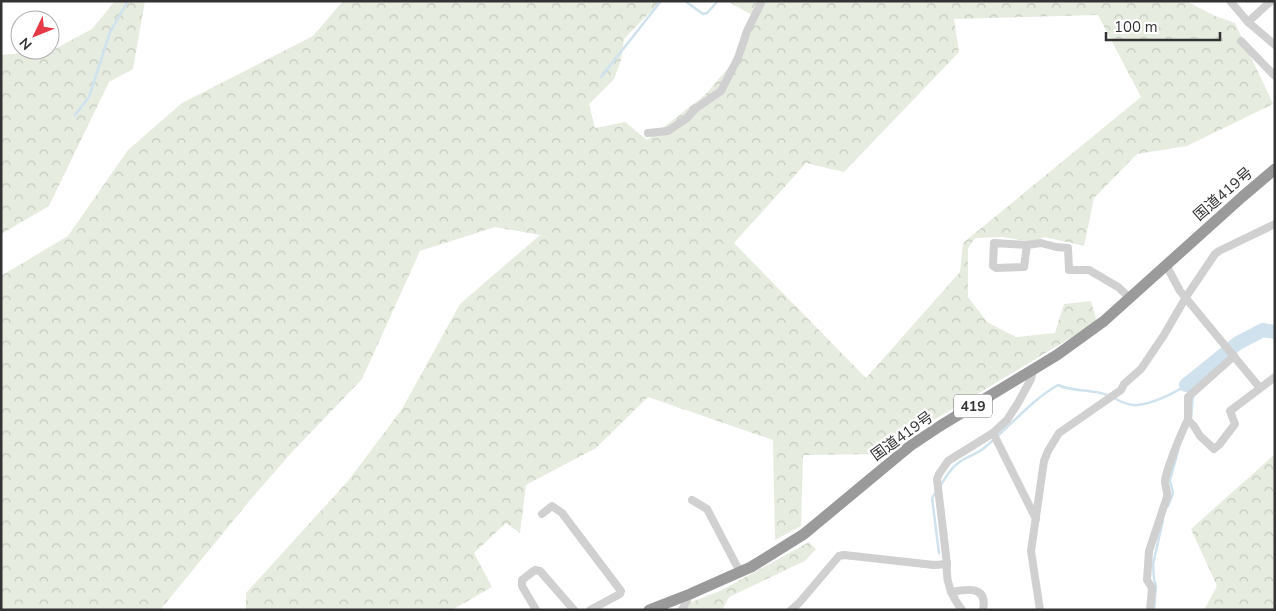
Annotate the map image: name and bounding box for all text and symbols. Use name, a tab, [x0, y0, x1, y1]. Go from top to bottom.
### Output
north arrow	[10, 10, 60, 60]
scale bar	[1106, 10, 1220, 42]
text: 100 m	[1114, 17, 1158, 37]
text: N	[15, 33, 36, 54]
street label: 国道419号	[1189, 163, 1257, 225]
road number: 419	[954, 394, 992, 418]
street label: 国道419号	[867, 407, 937, 465]

